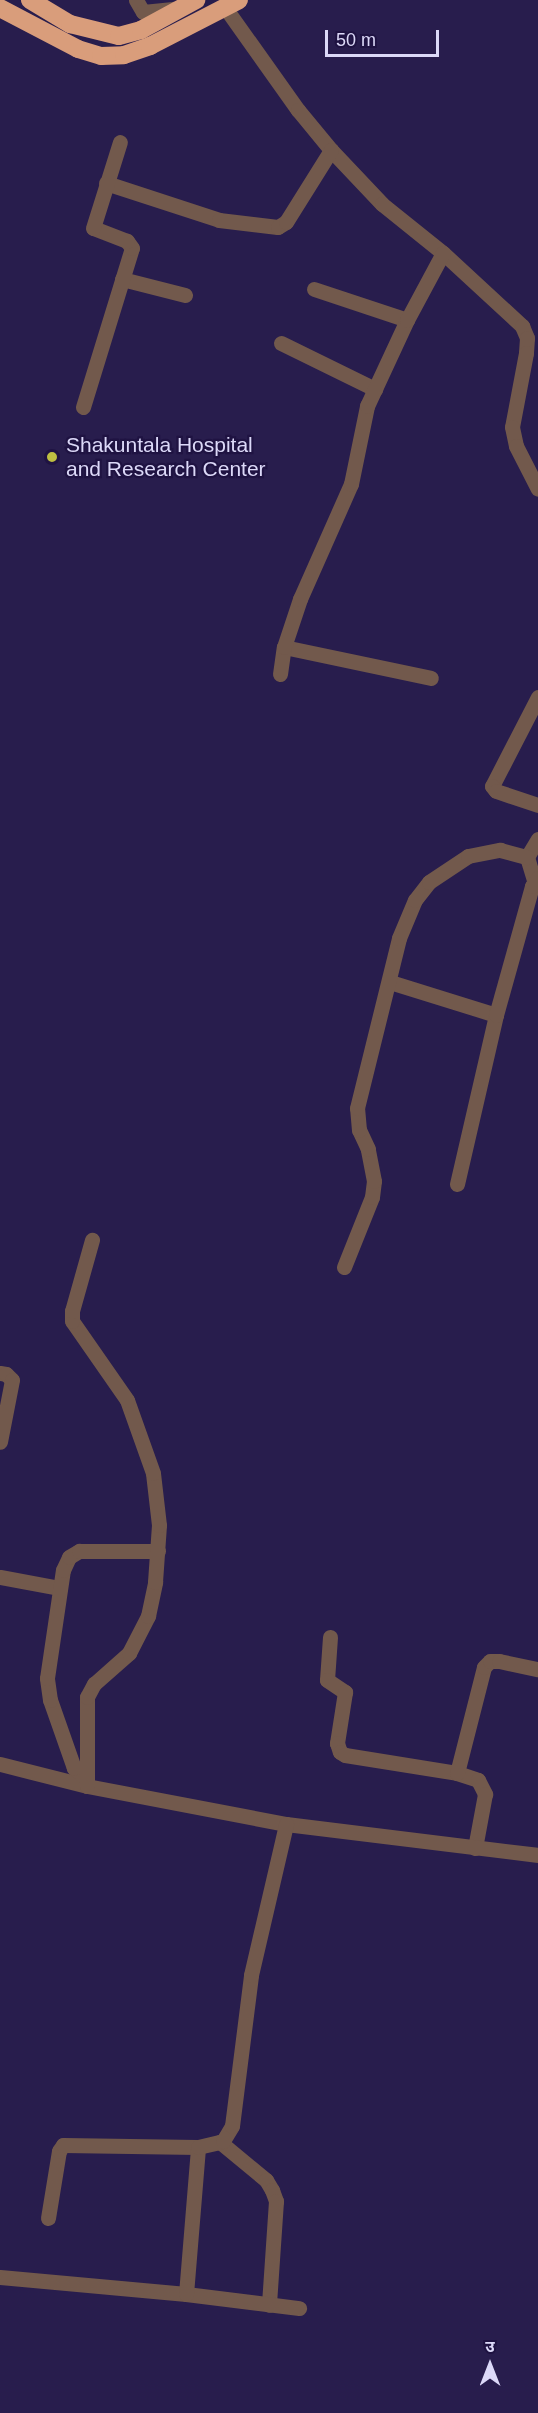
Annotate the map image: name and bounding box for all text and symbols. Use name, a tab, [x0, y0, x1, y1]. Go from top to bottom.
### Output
scale bar	[328, 18, 442, 56]
text: 50 m	[336, 30, 376, 50]
place label: Shakuntala Hospital and Research Center	[66, 432, 266, 482]
marker: Shakuntala Hospital and Research Center	[43, 448, 61, 466]
north arrow	[460, 2335, 520, 2395]
text: उ	[485, 2338, 495, 2355]

